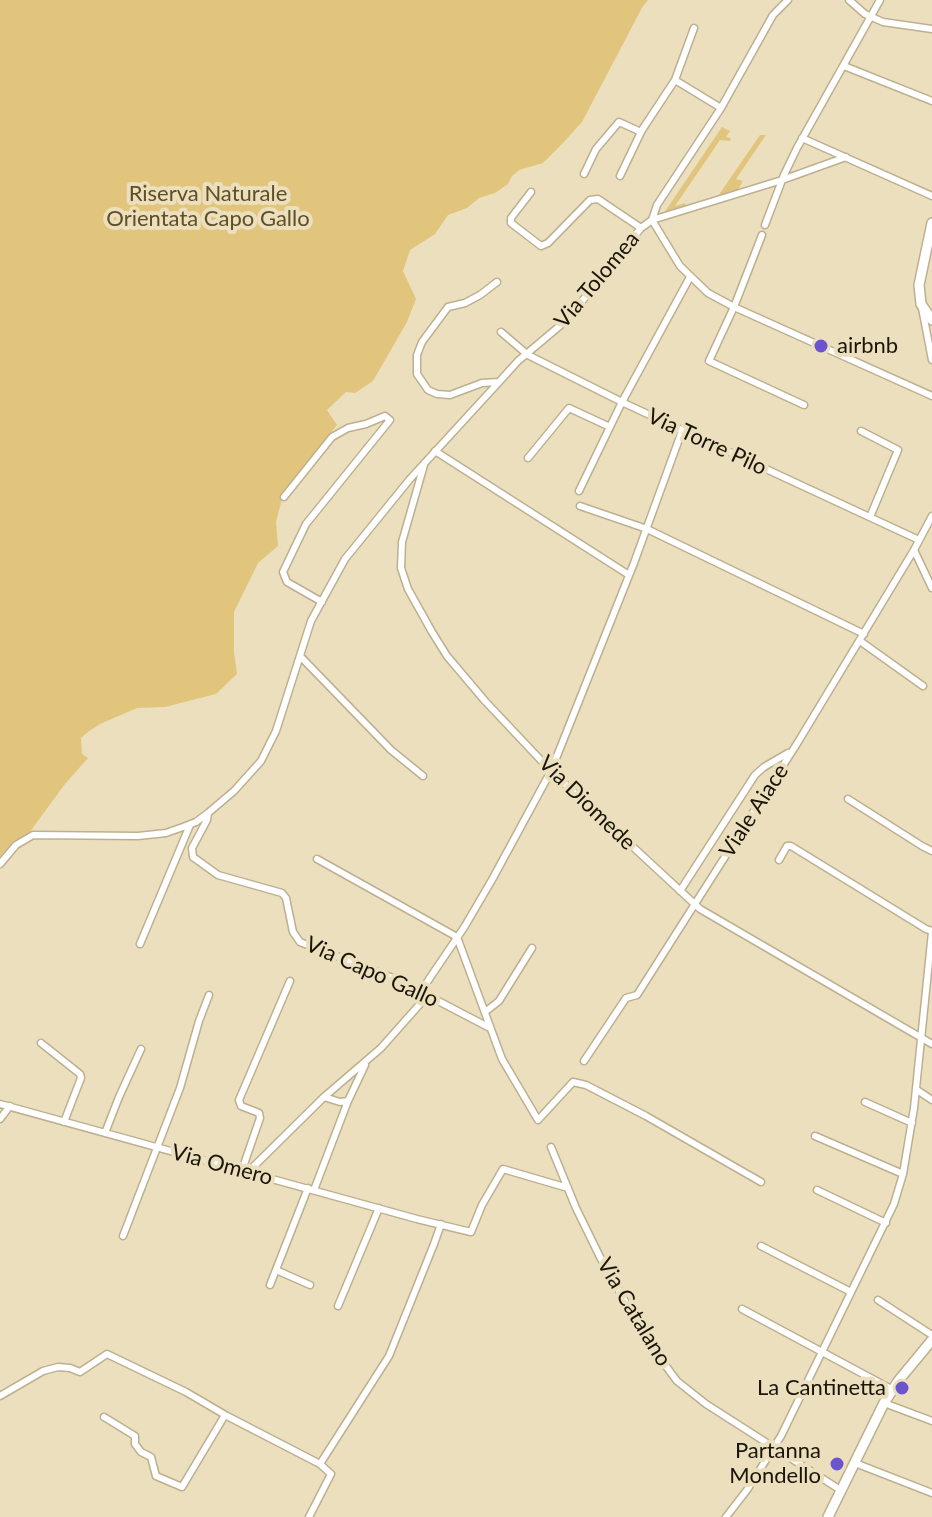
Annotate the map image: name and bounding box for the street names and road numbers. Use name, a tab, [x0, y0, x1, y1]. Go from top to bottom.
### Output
street label: Via Tolomea	[549, 226, 645, 334]
street label: Via Torre Pilo	[643, 403, 771, 481]
street label: Via Diomede	[533, 750, 641, 856]
street label: Viale Aiace	[714, 759, 794, 863]
street label: Via Capo Gallo	[301, 931, 443, 1013]
street label: Via Omero	[168, 1139, 276, 1191]
street label: Via Catalano	[591, 1253, 677, 1371]

